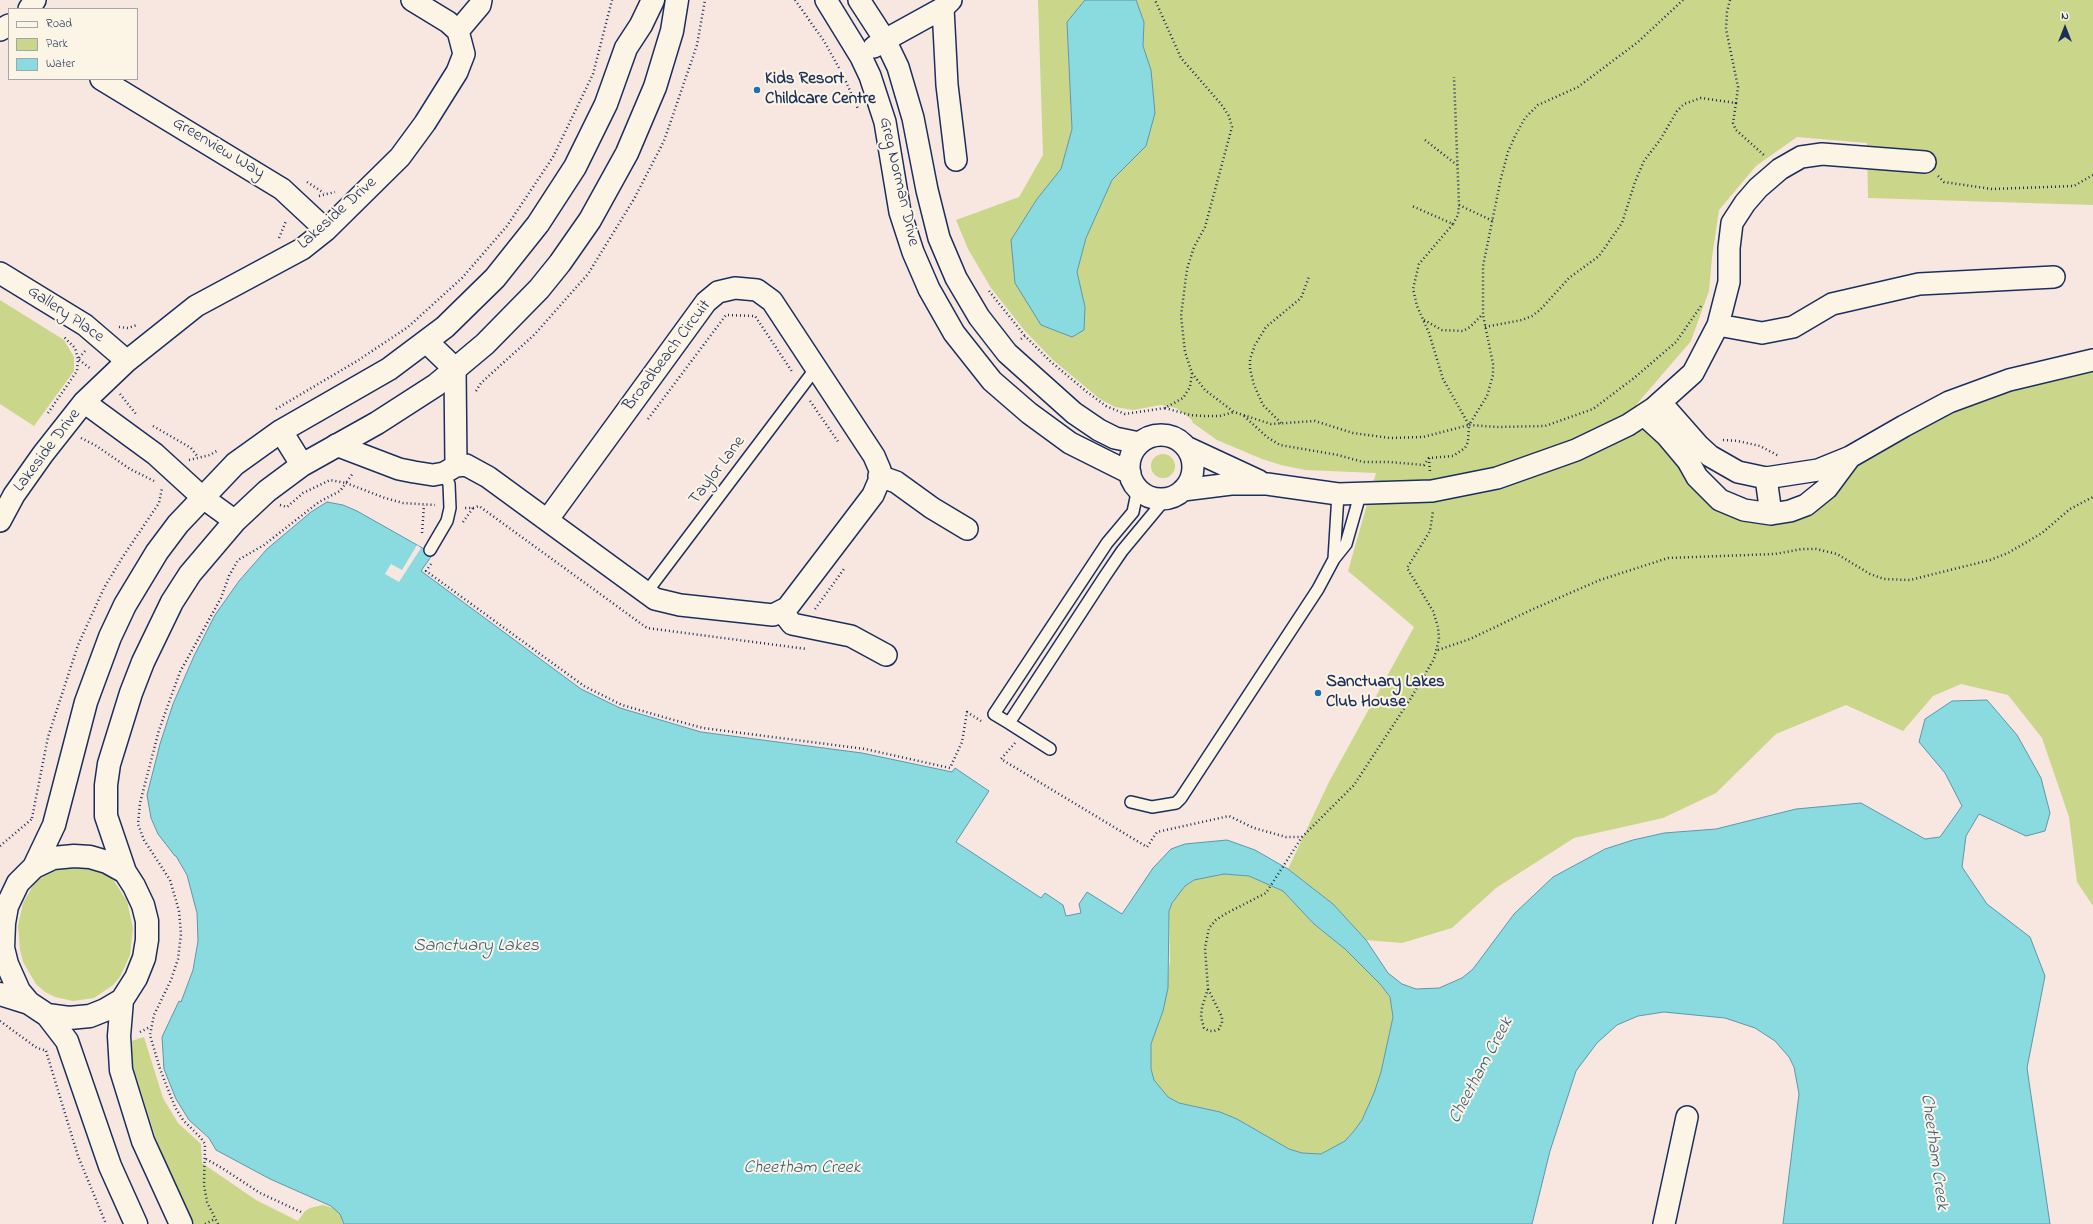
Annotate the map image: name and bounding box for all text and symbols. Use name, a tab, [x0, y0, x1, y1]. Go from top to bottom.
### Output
legend	[8, 8, 138, 80]
north arrow	[2045, 8, 2085, 48]
text: N	[2061, 8, 2069, 24]
text: Road	[46, 15, 72, 33]
text: Park	[46, 35, 68, 53]
text: Water	[46, 55, 75, 73]
place label: Kids Resort Childcare Centre	[765, 70, 876, 110]
marker: Kids Resort Childcare Centre	[752, 85, 762, 95]
street label: Greenview Way	[168, 113, 268, 185]
street label: Greg Norman Drive	[873, 116, 923, 248]
street label: Lakeside Drive	[294, 173, 382, 255]
street label: Gallery Place	[23, 282, 107, 348]
street label: Broadbeach Circuit	[620, 297, 716, 415]
street label: Lakeside Drive	[10, 405, 86, 497]
street label: Taylor Lane	[685, 432, 751, 510]
place label: Sanctuary Lakes Club House	[1326, 673, 1445, 713]
marker: Sanctuary Lakes Club House	[1313, 688, 1323, 698]
water label: Sanctuary Lakes	[413, 936, 539, 958]
water label: Cheetham Creek	[1445, 1014, 1519, 1128]
water label: Cheetham Creek	[1914, 1093, 1952, 1211]
water label: Cheetham Creek	[744, 1158, 860, 1180]

